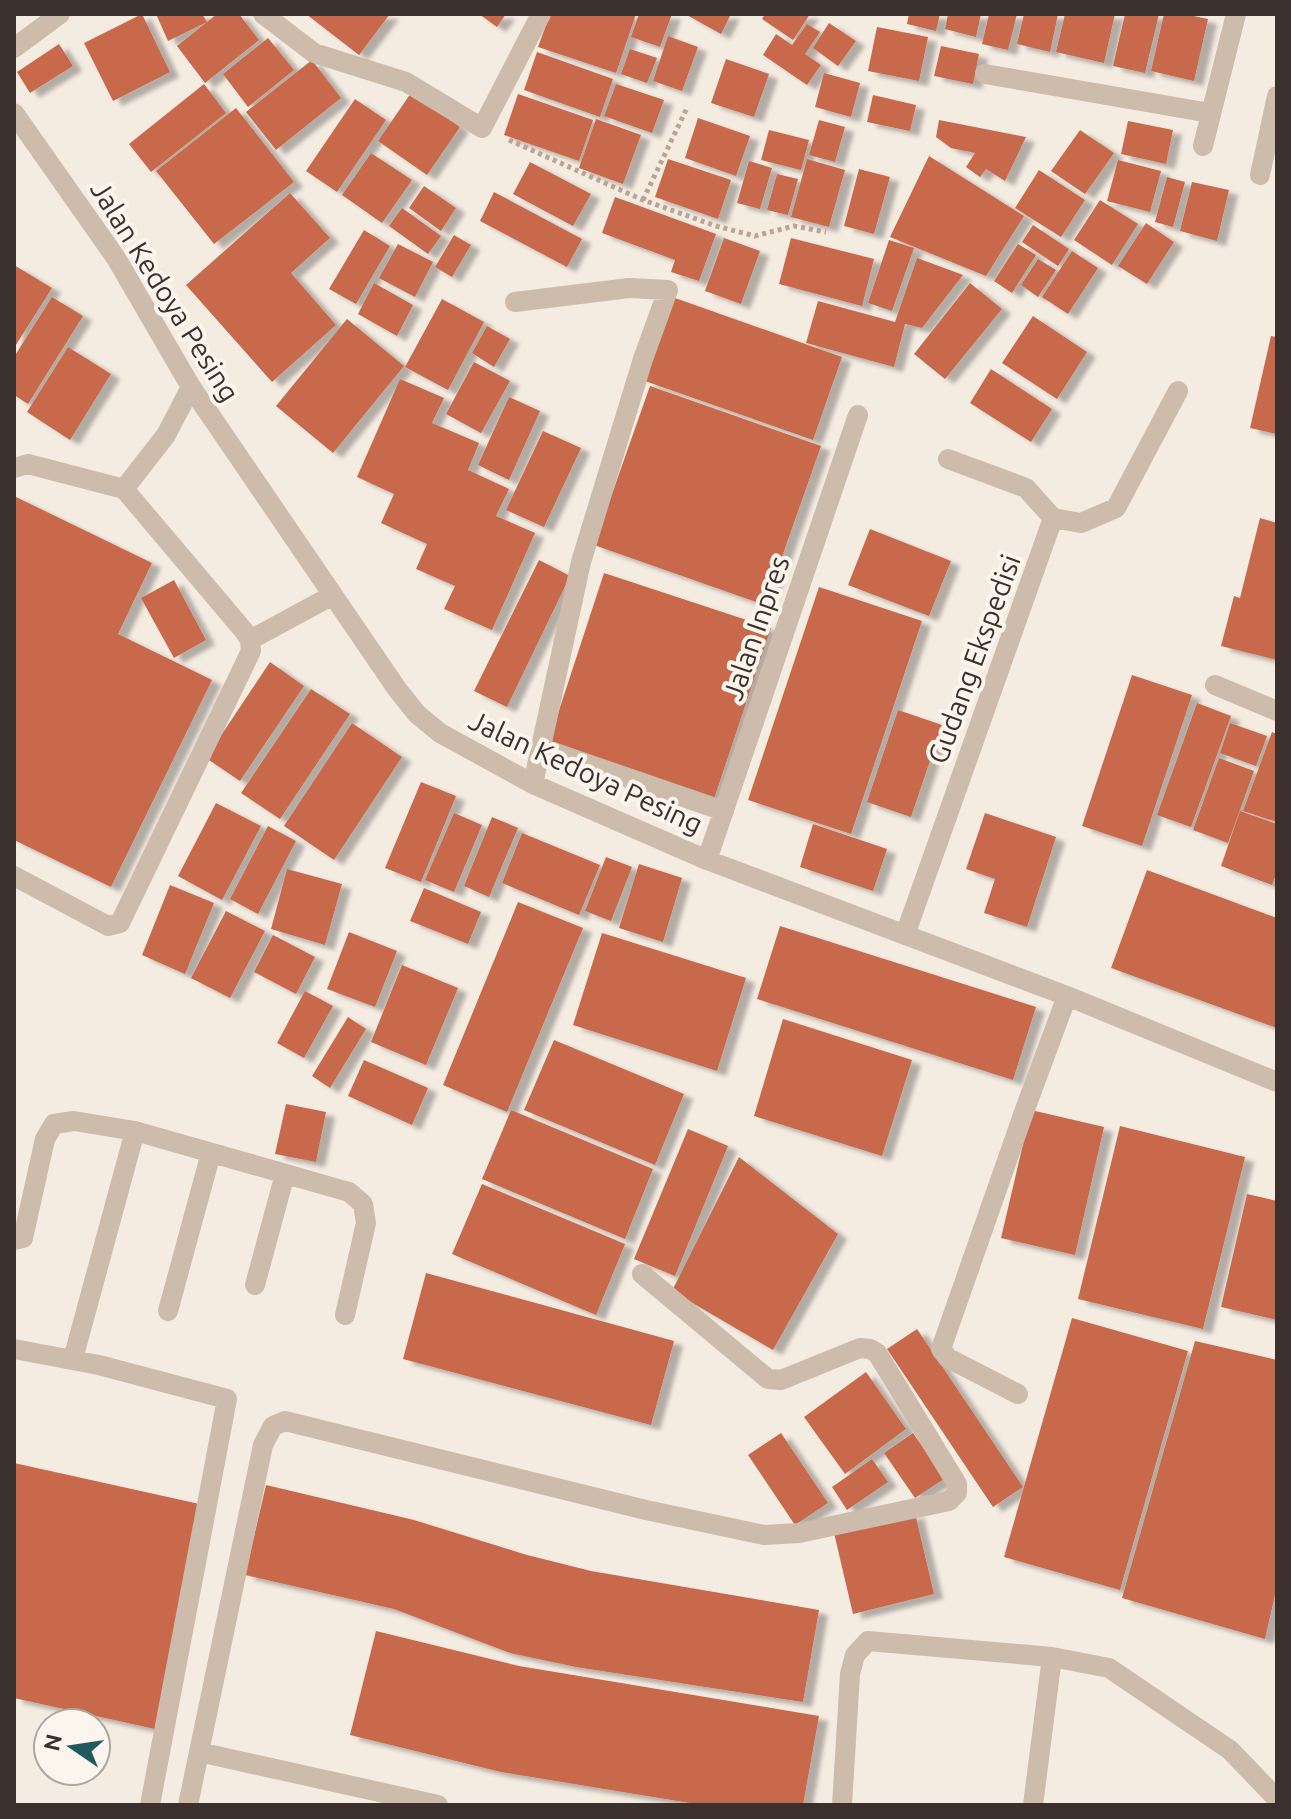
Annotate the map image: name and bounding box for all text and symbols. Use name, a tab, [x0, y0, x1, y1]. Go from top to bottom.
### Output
street label: Jalan Kedoya Pesing	[85, 175, 246, 407]
street label: Gudang Ekspedisi	[921, 550, 1026, 767]
street label: Jalan Inpres	[716, 552, 795, 704]
street label: Jalan Kedoya Pesing	[464, 704, 708, 839]
north arrow	[32, 1707, 112, 1787]
text: N	[38, 1732, 66, 1753]

